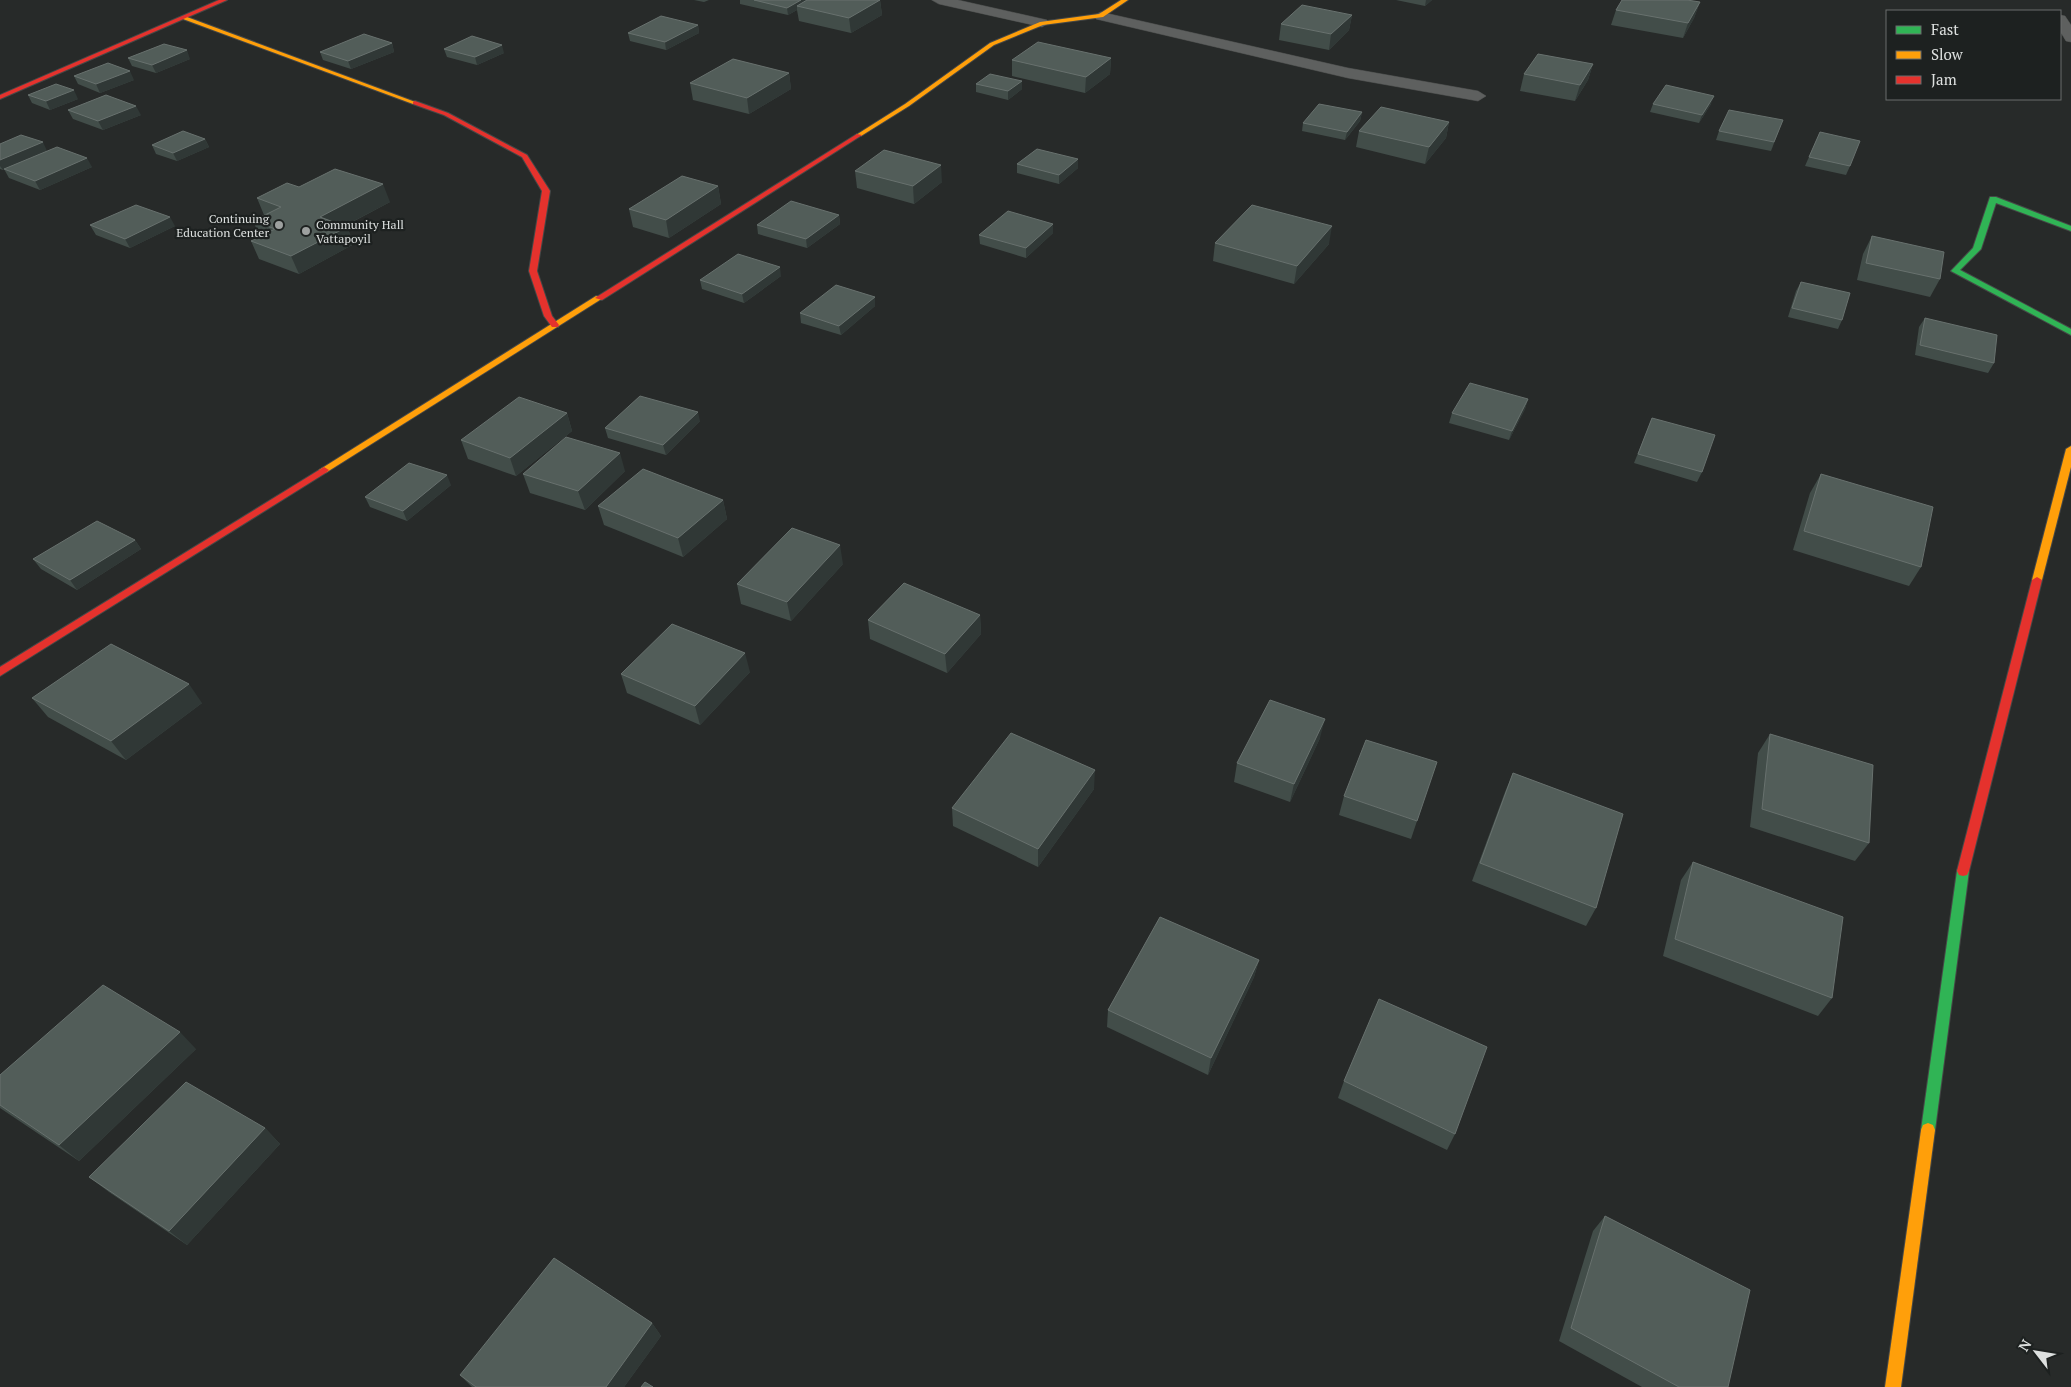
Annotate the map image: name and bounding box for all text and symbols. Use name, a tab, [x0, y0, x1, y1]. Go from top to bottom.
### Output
legend	[1886, 10, 2061, 100]
text: Fast	[1931, 19, 1959, 39]
text: Slow	[1931, 44, 1964, 64]
text: Jam	[1931, 69, 1957, 89]
place label: Continuing Education Center	[176, 211, 270, 240]
place label: Community Hall Vattapoyil	[316, 217, 404, 246]
marker: Continuing Education Center	[273, 219, 285, 231]
marker: Community Hall Vattapoyil	[300, 225, 312, 237]
north arrow	[2011, 1327, 2061, 1377]
text: N	[2014, 1335, 2036, 1354]

